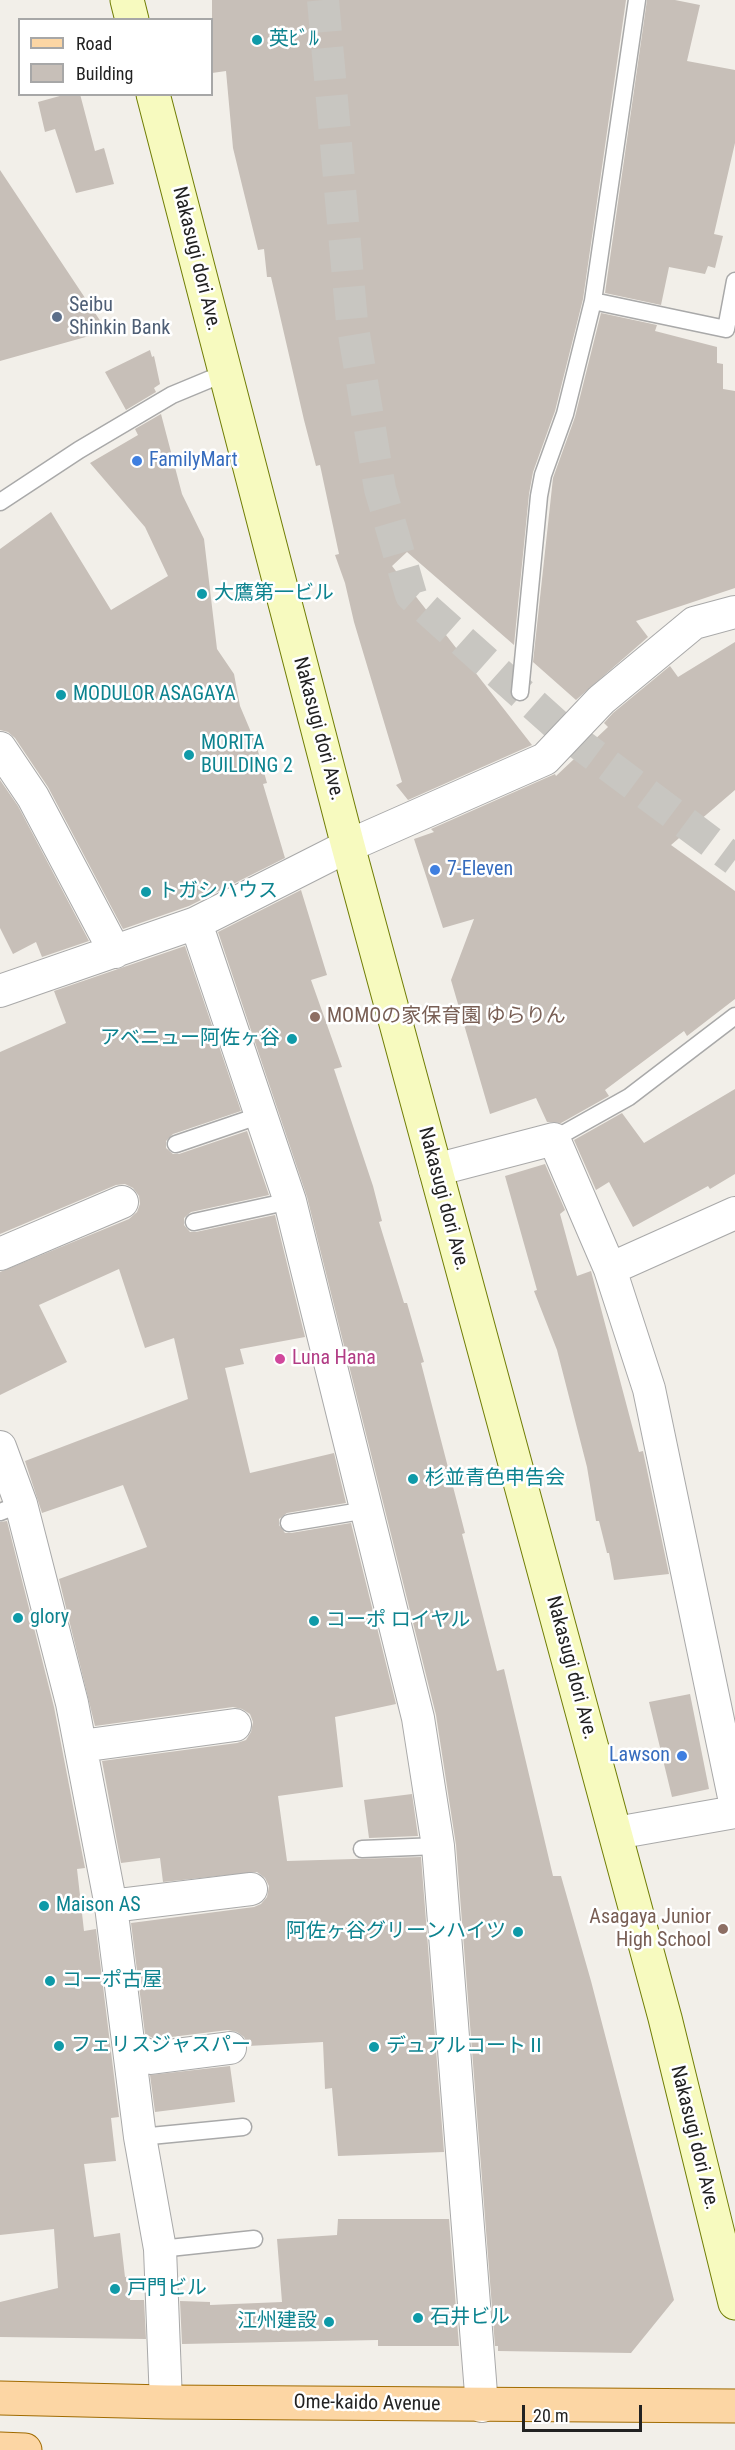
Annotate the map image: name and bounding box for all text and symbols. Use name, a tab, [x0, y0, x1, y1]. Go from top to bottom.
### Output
legend	[18, 18, 213, 96]
place label: 英ﾋﾞﾙ	[269, 28, 319, 52]
text: Road	[76, 33, 112, 54]
marker: 英ﾋﾞﾙ	[250, 33, 264, 47]
text: Building	[76, 63, 133, 84]
street label: Nakasugi dori Ave.	[166, 184, 226, 334]
place label: Seibu Shinkin Bank	[69, 294, 170, 341]
marker: Seibu Shinkin Bank	[50, 310, 64, 324]
place label: FamilyMart	[149, 449, 238, 473]
marker: FamilyMart	[130, 454, 144, 468]
place label: 大鷹第一ビル	[214, 582, 334, 606]
marker: 大鷹第一ビル	[195, 587, 209, 601]
street label: Nakasugi dori Ave.	[287, 655, 349, 803]
place label: MODULOR ASAGAYA	[73, 683, 236, 707]
marker: MODULOR ASAGAYA	[54, 688, 68, 702]
place label: MORITA BUILDING 2	[201, 732, 293, 779]
marker: MORITA BUILDING 2	[182, 748, 196, 762]
place label: 7-Eleven	[447, 858, 513, 882]
marker: 7-Eleven	[428, 863, 442, 877]
place label: トガシハウス	[158, 880, 278, 904]
marker: トガシハウス	[139, 885, 153, 899]
place label: MOMOの家保育園 ゆらりん	[327, 1005, 566, 1029]
marker: MOMOの家保育園 ゆらりん	[308, 1010, 322, 1024]
place label: アベニュー阿佐ヶ谷	[100, 1027, 280, 1051]
marker: アベニュー阿佐ヶ谷	[285, 1032, 299, 1046]
street label: Nakasugi dori Ave.	[412, 1125, 474, 1273]
place label: Luna Hana	[292, 1347, 376, 1371]
marker: Luna Hana	[273, 1352, 287, 1366]
place label: 杉並青色申告会	[425, 1467, 565, 1491]
marker: 杉並青色申告会	[406, 1472, 420, 1486]
street label: Nakasugi dori Ave.	[540, 1594, 602, 1742]
place label: glory	[30, 1606, 69, 1630]
place label: コーポ ロイヤル	[326, 1609, 471, 1633]
marker: glory	[11, 1611, 25, 1625]
marker: コーポ ロイヤル	[307, 1614, 321, 1628]
place label: Lawson	[609, 1744, 670, 1768]
marker: Lawson	[675, 1749, 689, 1763]
place label: Maison AS	[56, 1894, 141, 1918]
marker: Maison AS	[37, 1899, 51, 1913]
place label: Asagaya Junior High School	[589, 1906, 711, 1953]
place label: 阿佐ヶ谷グリーンハイツ	[286, 1920, 506, 1944]
marker: Asagaya Junior High School	[716, 1922, 730, 1936]
marker: 阿佐ヶ谷グリーンハイツ	[511, 1925, 525, 1939]
place label: コーポ古屋	[62, 1969, 162, 1993]
marker: コーポ古屋	[43, 1974, 57, 1988]
place label: フェリスジャスパー	[71, 2034, 251, 2058]
place label: デュアルコートⅡ	[386, 2035, 546, 2059]
marker: フェリスジャスパー	[52, 2039, 66, 2053]
marker: デュアルコートⅡ	[367, 2040, 381, 2054]
street label: Nakasugi dori Ave.	[664, 2063, 724, 2213]
place label: 戸門ビル	[127, 2277, 207, 2301]
marker: 戸門ビル	[108, 2282, 122, 2296]
place label: 石井ビル	[430, 2306, 510, 2330]
place label: 江州建設	[237, 2310, 317, 2334]
marker: 石井ビル	[411, 2311, 425, 2325]
marker: 江州建設	[322, 2315, 336, 2329]
street label: Ome-kaido Avenue	[293, 2391, 441, 2417]
scale bar	[525, 2393, 645, 2431]
text: 20 m	[533, 2405, 568, 2426]

